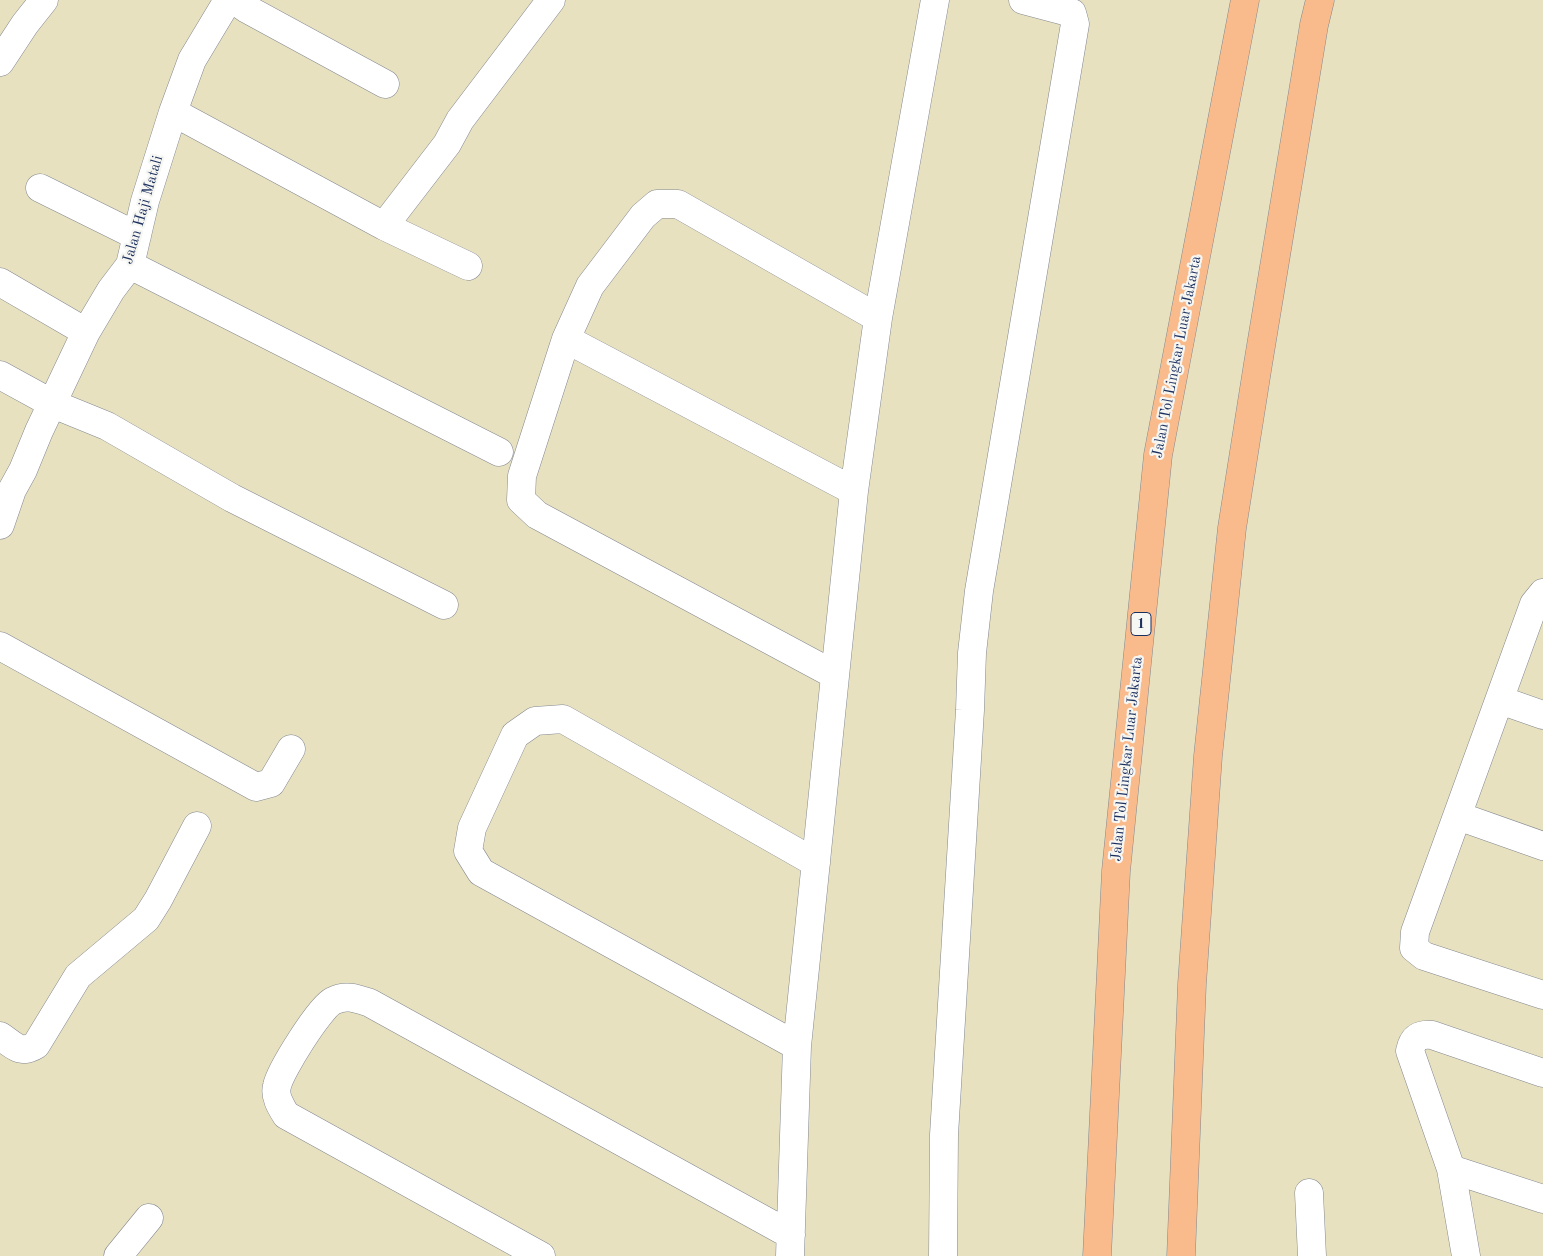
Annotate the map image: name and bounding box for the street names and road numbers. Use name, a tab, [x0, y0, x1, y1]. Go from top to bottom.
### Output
street label: Jalan Haji Matali	[119, 154, 167, 266]
street label: Jalan Tol Lingkar Luar Jakarta	[1149, 254, 1205, 460]
road number: 1	[1131, 612, 1151, 636]
street label: Jalan Tol Lingkar Luar Jakarta	[1107, 656, 1147, 862]

